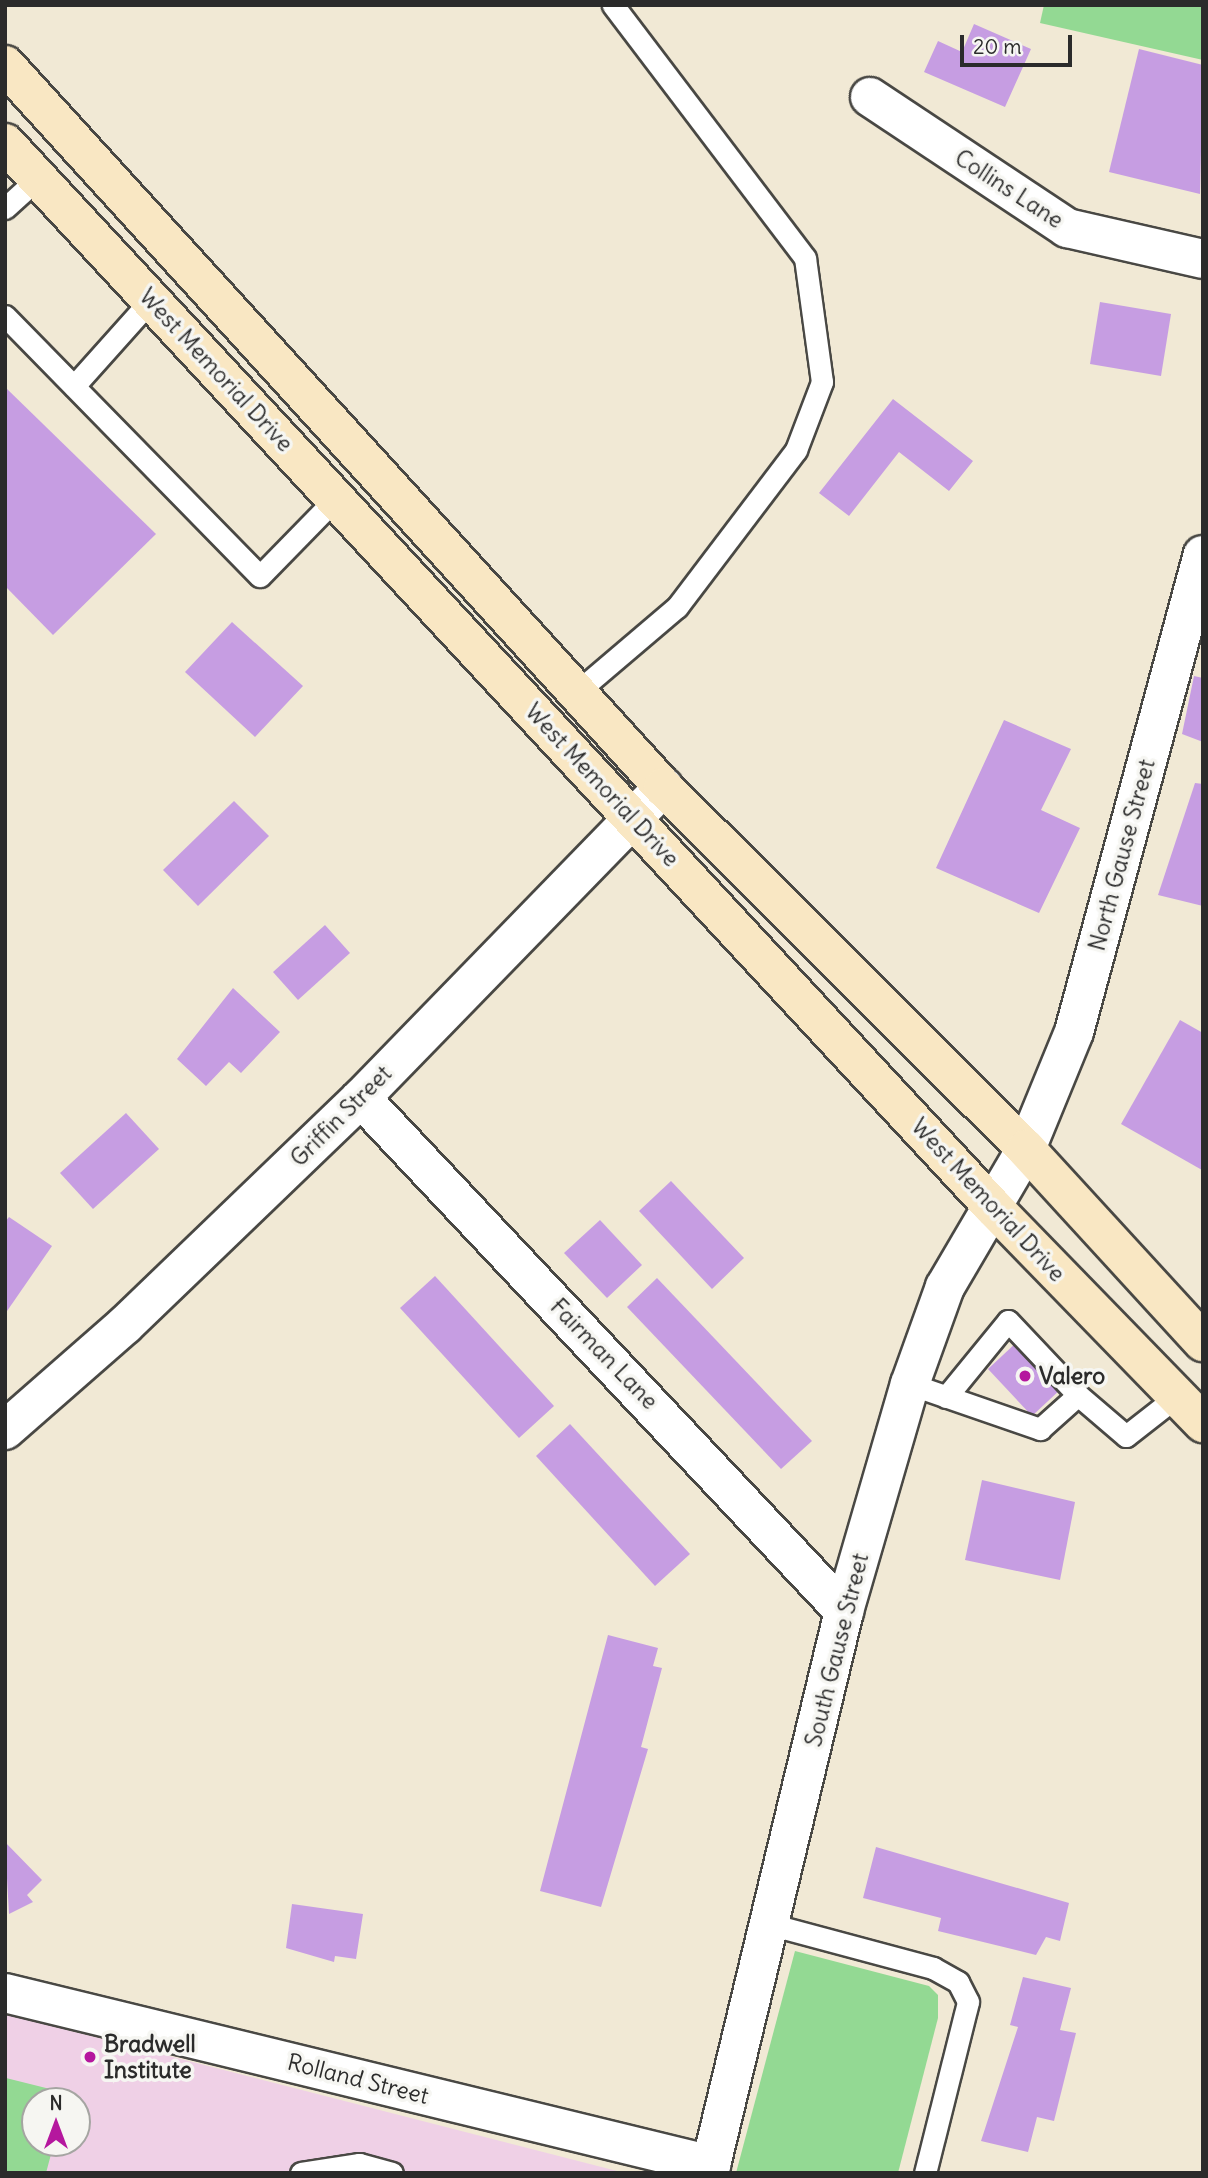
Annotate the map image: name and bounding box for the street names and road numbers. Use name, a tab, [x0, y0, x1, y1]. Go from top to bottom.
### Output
street label: Collins Lane	[950, 144, 1068, 234]
street label: West Memorial Drive	[133, 283, 299, 457]
street label: West Memorial Drive	[519, 698, 685, 872]
street label: North Gause Street	[1083, 756, 1161, 954]
street label: Griffin Street	[285, 1060, 397, 1172]
street label: West Memorial Drive	[905, 1113, 1071, 1287]
street label: Fairman Lane	[544, 1293, 664, 1415]
street label: South Gause Street	[800, 1550, 874, 1750]
street label: Rolland Street	[285, 2048, 431, 2110]

